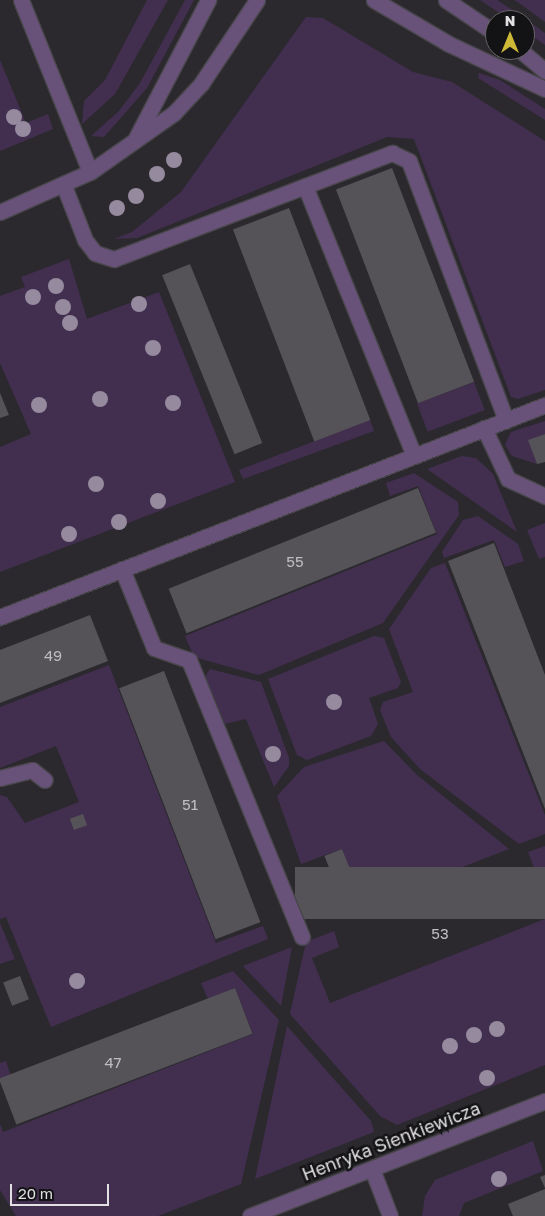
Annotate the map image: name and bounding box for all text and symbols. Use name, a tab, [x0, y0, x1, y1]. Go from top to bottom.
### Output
north arrow	[485, 10, 535, 60]
text: N	[505, 12, 515, 29]
house number: 55	[286, 553, 304, 571]
house number: 49	[44, 647, 62, 665]
house number: 51	[182, 796, 198, 814]
house number: 53	[431, 925, 449, 943]
house number: 47	[104, 1054, 122, 1072]
street label: Henryka Sienkiewicza	[299, 1097, 483, 1185]
scale bar	[12, 1174, 111, 1206]
text: 20 m	[18, 1184, 53, 1202]

